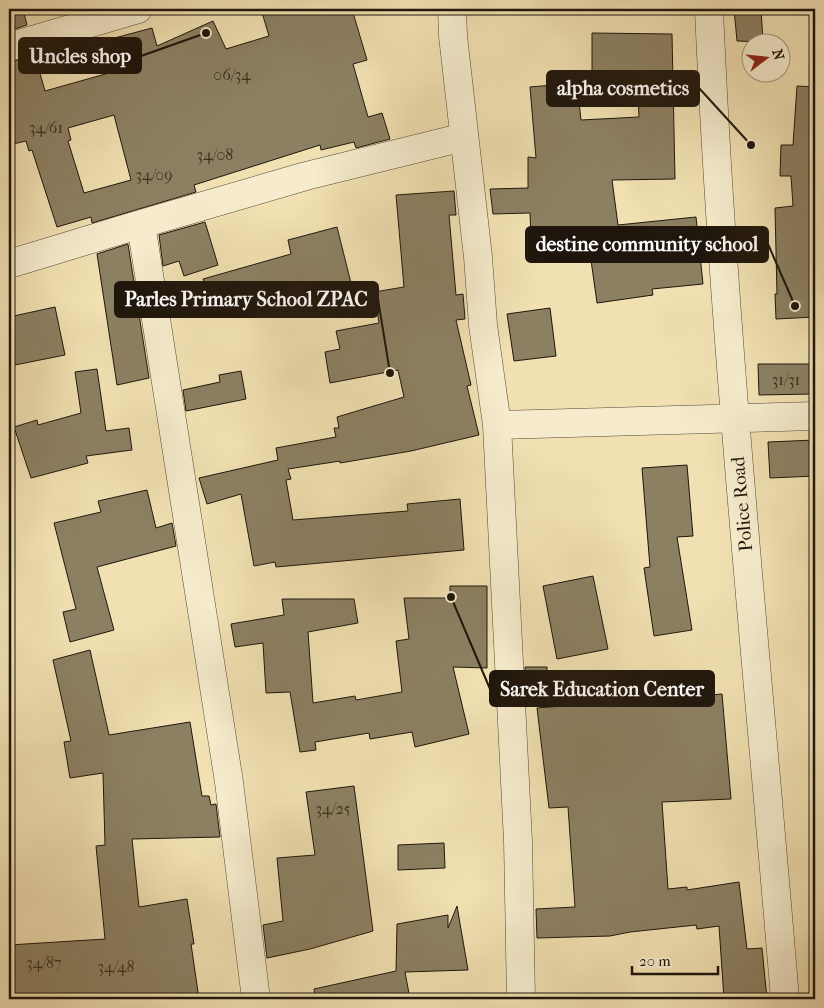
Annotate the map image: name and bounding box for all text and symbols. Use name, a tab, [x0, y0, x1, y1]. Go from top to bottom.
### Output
north arrow	[742, 32, 792, 82]
callout: Uncles shop	[19, 38, 141, 73]
text: Uncles shop	[28, 45, 131, 68]
text: N	[768, 47, 788, 62]
house number: 06/34	[213, 65, 251, 84]
callout: alpha cosmetics	[547, 71, 699, 106]
text: alpha cosmetics	[557, 77, 690, 100]
house number: 34/61	[29, 118, 63, 137]
house number: 34/08	[197, 145, 233, 164]
house number: 34/09	[135, 165, 173, 184]
callout: destine community school	[526, 227, 768, 262]
text: destine community school	[536, 233, 759, 256]
callout: Parles Primary School ZPAC	[115, 282, 378, 317]
text: Parles Primary School ZPAC	[124, 288, 368, 311]
house number: 31/31	[772, 370, 800, 389]
street label: Police Road	[727, 455, 757, 552]
callout: Sarek Education Center	[490, 671, 714, 706]
text: Sarek Education Center	[500, 678, 704, 701]
house number: 34/25	[315, 799, 351, 818]
scale bar	[632, 943, 718, 975]
text: 20 m	[639, 952, 671, 970]
house number: 34/87	[26, 953, 62, 972]
house number: 34/48	[98, 957, 134, 976]

